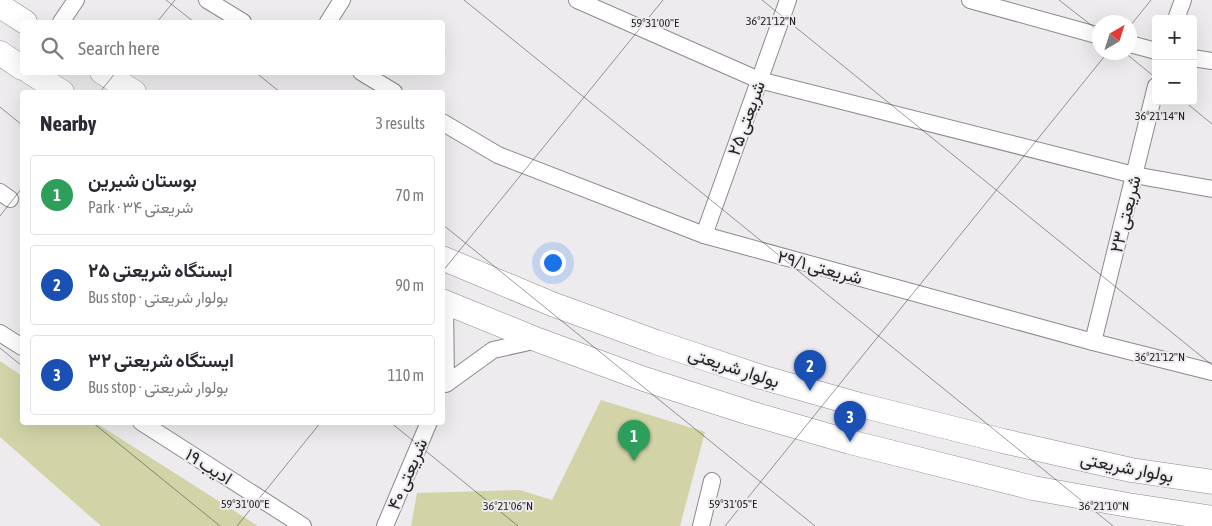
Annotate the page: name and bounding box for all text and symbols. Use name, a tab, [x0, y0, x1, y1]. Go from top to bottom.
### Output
text: 36°21'12"N	[746, 14, 796, 28]
north arrow	[1092, 15, 1137, 60]
map controls	[1152, 15, 1197, 105]
button: +	[1152, 15, 1197, 60]
text: 59°31'00"E	[631, 16, 679, 30]
search box	[20, 20, 445, 75]
icon: search	[38, 34, 66, 62]
text: Search here	[78, 37, 160, 59]
button: −	[1152, 60, 1197, 105]
street label: شریعتی ۲۵	[723, 78, 770, 158]
text: 36°21'14"N	[1135, 109, 1185, 123]
text: Nearby	[40, 111, 96, 135]
text: 3 results	[375, 114, 425, 132]
text: بوستان شیرین	[88, 169, 197, 191]
street label: شریعتی ۲۳	[1105, 173, 1146, 255]
text: 1	[53, 186, 61, 204]
text: 70 m	[395, 186, 424, 204]
text: Park · شریعتی ۳۴	[88, 198, 193, 216]
street label: شریعتی ۲۹/۱	[775, 246, 865, 289]
your location	[540, 250, 566, 276]
text: ایستگاه شریعتی ۲۵	[88, 259, 233, 281]
text: 2	[53, 276, 61, 294]
text: 90 m	[395, 276, 424, 294]
text: Bus stop · بولوار شریعتی	[88, 288, 228, 306]
street label: بولوار شریعتی	[686, 342, 782, 393]
text: ایستگاه شریعتی ۳۲	[88, 349, 234, 371]
pin: 2	[794, 350, 826, 391]
text: 36°21'12"N	[1135, 350, 1185, 364]
text: 3	[53, 366, 61, 384]
text: 110 m	[388, 366, 424, 384]
text: Bus stop · بولوار شریعتی	[88, 378, 228, 396]
pin: 3	[834, 401, 866, 442]
pin: 1	[618, 420, 650, 461]
street label: شریعتی ۴۰	[383, 435, 432, 513]
street label: ادیب ۱۹	[182, 443, 236, 489]
street label: بولوار شریعتی	[1078, 448, 1175, 487]
text: 59°31'00"E	[221, 497, 269, 511]
text: 59°31'05"E	[709, 497, 757, 511]
text: 36°21'06"N	[483, 499, 533, 513]
text: 36°21'10"N	[1079, 499, 1129, 513]

